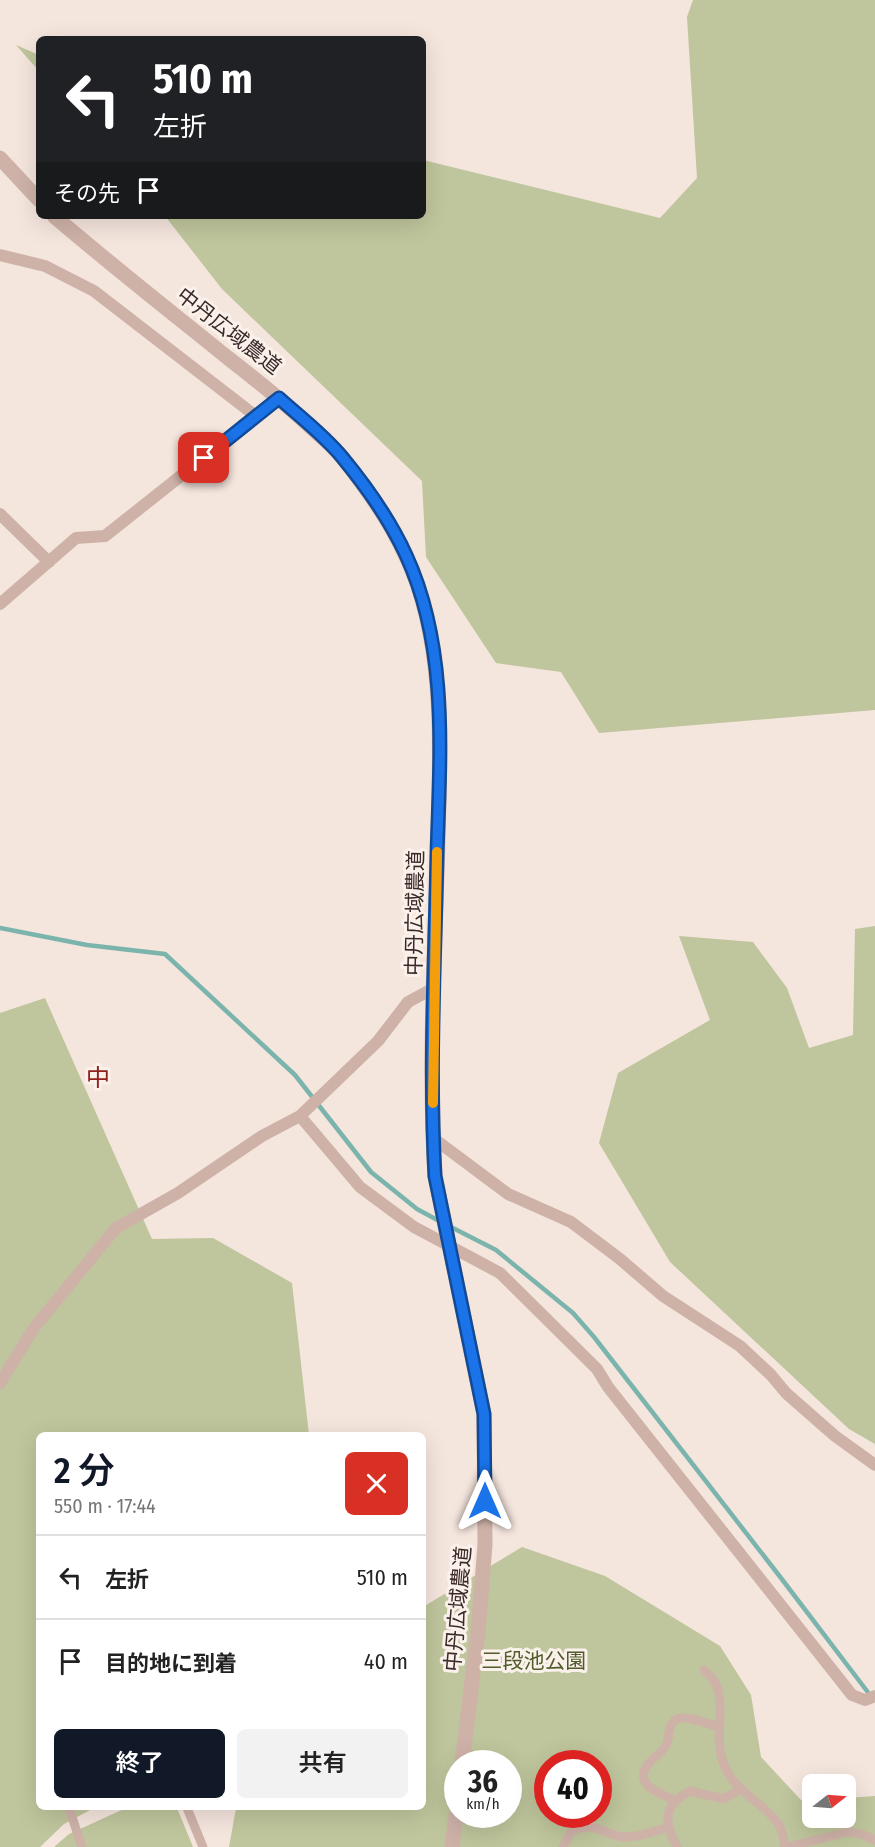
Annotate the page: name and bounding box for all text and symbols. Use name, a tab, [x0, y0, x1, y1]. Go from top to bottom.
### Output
text: 510 m	[153, 54, 253, 104]
icon: left	[54, 60, 132, 138]
text: 左折	[153, 111, 207, 143]
icon: arrive	[132, 174, 165, 207]
text: その先	[54, 180, 120, 207]
street label: 中丹広域農道	[171, 282, 287, 380]
pin	[178, 432, 229, 483]
icon: arrive	[187, 441, 220, 474]
street label: 中丹広域農道	[401, 850, 429, 976]
district label: 中	[86, 1064, 110, 1092]
text: 2 分	[54, 1449, 114, 1493]
button: close	[345, 1452, 408, 1515]
position arrow	[453, 1469, 517, 1533]
text: 550 m · 17:44	[54, 1494, 156, 1518]
street label: 中丹広域農道	[440, 1545, 476, 1673]
icon: left	[54, 1561, 87, 1594]
text: 510 m	[357, 1564, 408, 1591]
text: 左折	[105, 1566, 149, 1593]
icon: arrive	[54, 1645, 87, 1678]
text: 40 m	[364, 1648, 408, 1675]
park label: 三段池公園	[482, 1648, 587, 1674]
text: 目的地に到着	[105, 1650, 237, 1677]
button: 終了	[54, 1729, 225, 1798]
button: 共有	[237, 1729, 408, 1798]
speed limit sign: 40	[534, 1750, 612, 1828]
text: 36	[468, 1764, 498, 1800]
north arrow	[802, 1774, 856, 1828]
map controls	[802, 1774, 856, 1828]
text: km/h	[466, 1795, 500, 1813]

